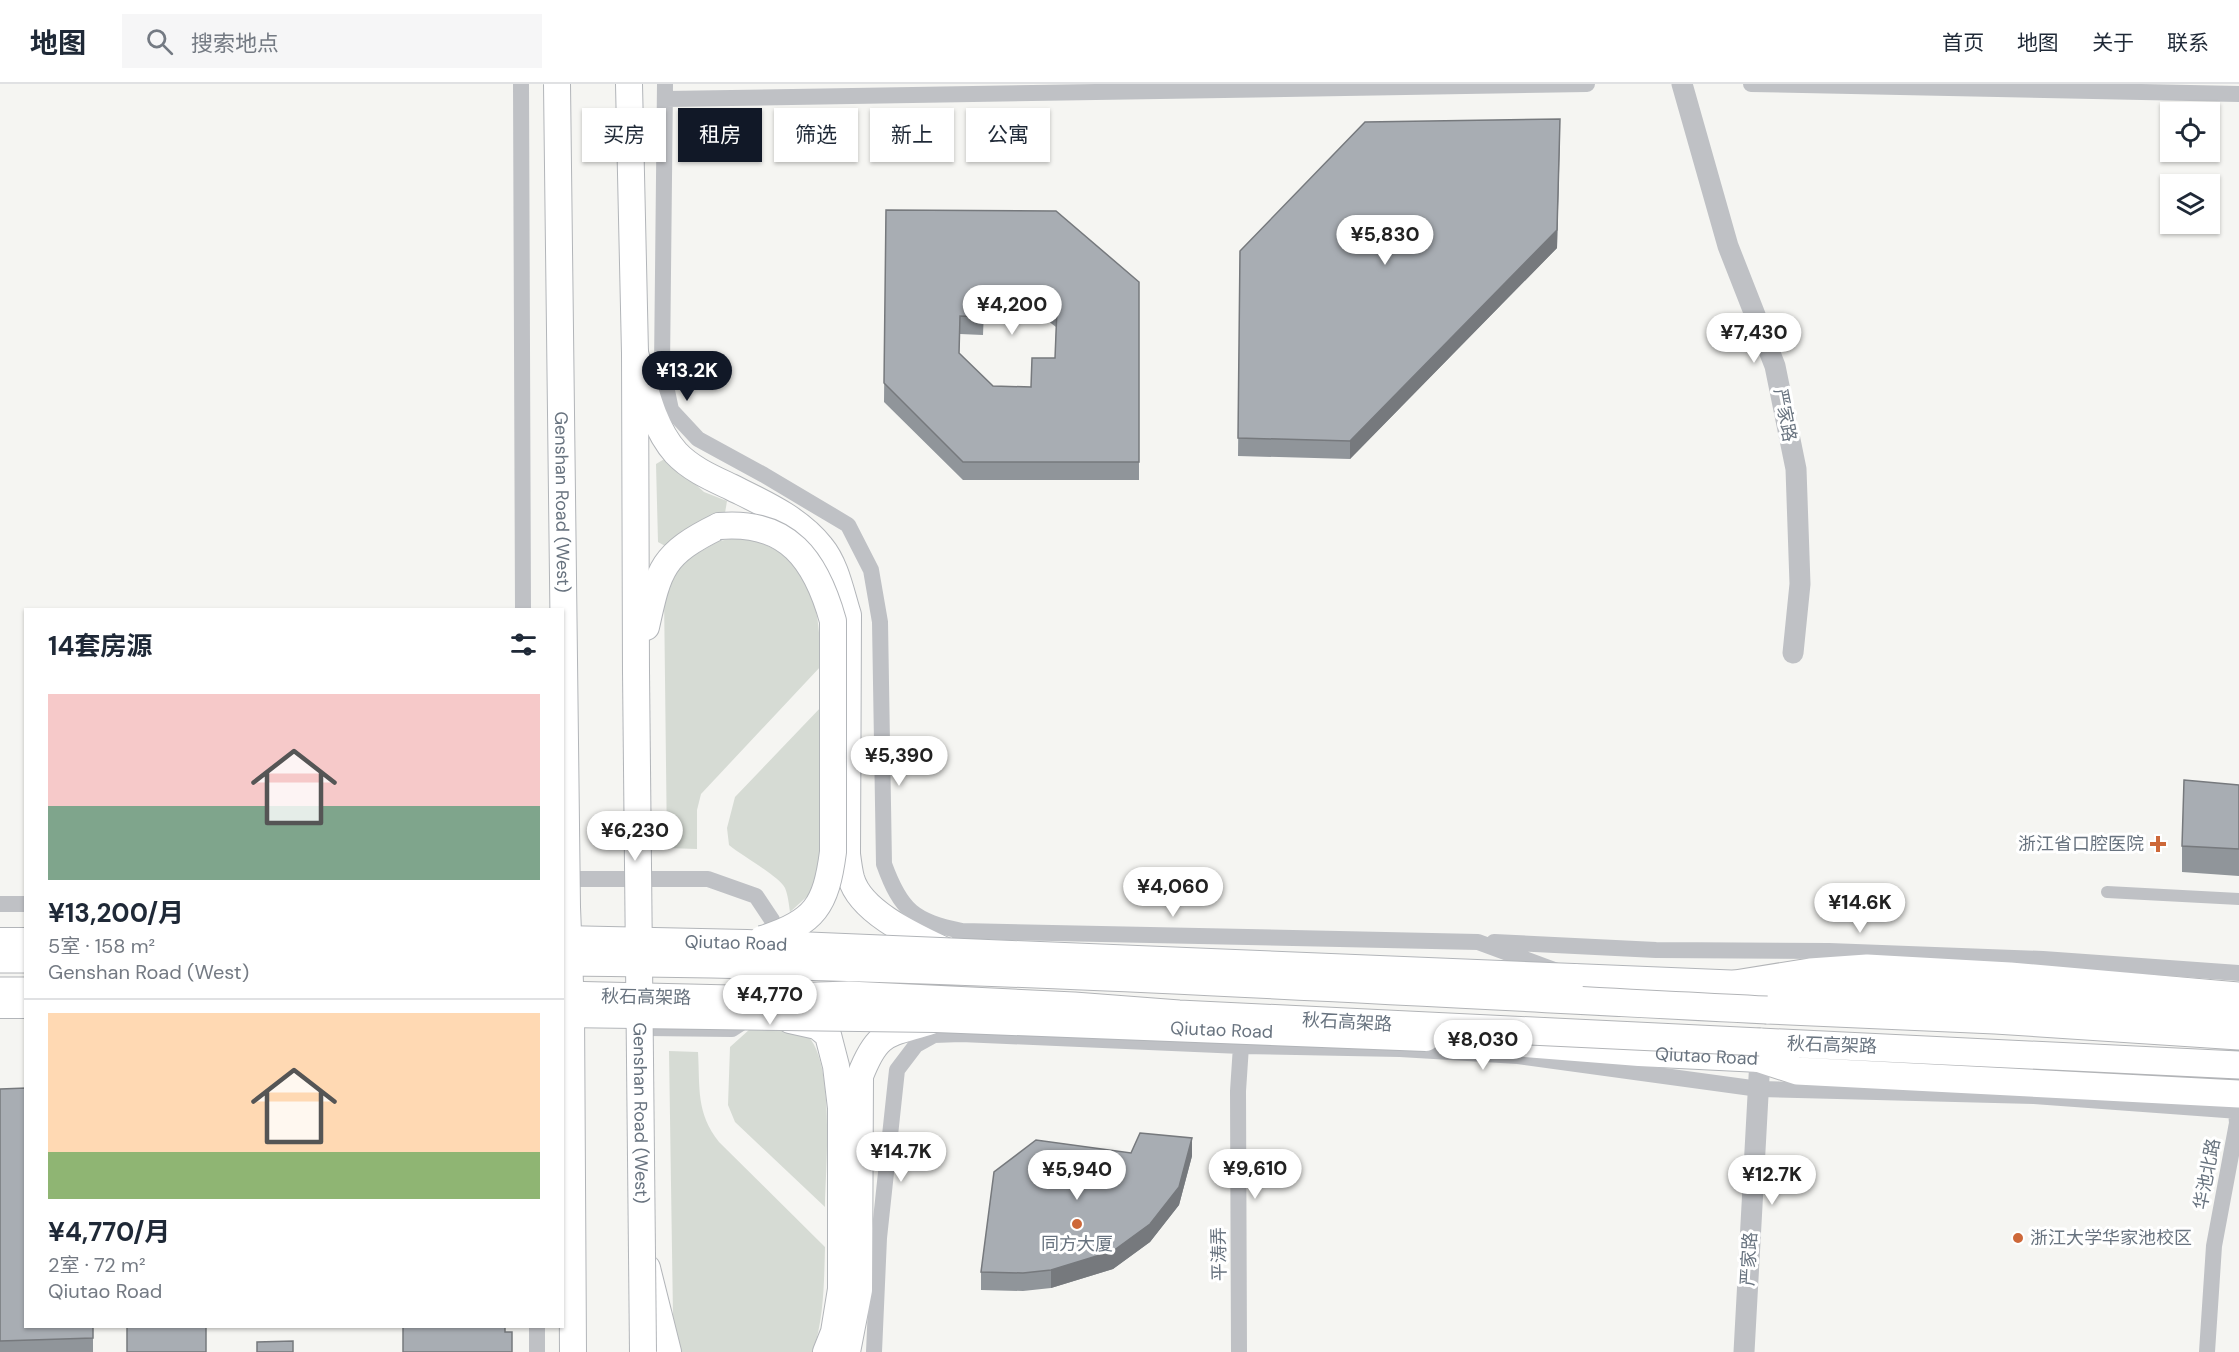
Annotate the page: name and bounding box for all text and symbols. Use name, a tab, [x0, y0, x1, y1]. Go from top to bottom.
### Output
search box	[122, 14, 542, 68]
text: 地图	[30, 25, 86, 62]
icon: search	[143, 25, 176, 58]
text: 搜索地点	[191, 29, 279, 58]
text: 首页	[1942, 29, 1984, 57]
text: 地图	[2017, 29, 2059, 57]
text: 关于	[2092, 29, 2134, 57]
text: 联系	[2167, 29, 2209, 57]
map controls	[2160, 102, 2220, 234]
button: locate	[2160, 102, 2220, 162]
chip: 买房	[582, 108, 666, 162]
chip: 租房	[678, 108, 762, 162]
chip: 筛选	[774, 108, 858, 162]
chip: 新上	[870, 108, 954, 162]
chip: 公寓	[966, 108, 1050, 162]
button: layers	[2160, 174, 2220, 234]
pin: ¥5,830	[1336, 215, 1434, 266]
text: ¥5,830	[1350, 221, 1420, 247]
pin: ¥4,200	[963, 285, 1061, 336]
text: ¥4,200	[977, 291, 1047, 317]
pin: ¥7,430	[1705, 313, 1803, 364]
text: ¥7,430	[1720, 319, 1788, 345]
pin: ¥13.2K	[638, 351, 736, 402]
text: ¥13.2K	[656, 357, 718, 383]
street label: 严家路	[1768, 386, 1802, 444]
street label: Genshan Road (West)	[549, 411, 575, 593]
icon: filters	[507, 628, 540, 661]
text: 14套房源	[48, 629, 152, 663]
icon: home	[240, 733, 348, 841]
pin: ¥5,390	[850, 736, 948, 787]
text: ¥5,390	[865, 742, 933, 768]
pin: ¥6,230	[586, 811, 684, 862]
text: ¥6,230	[601, 817, 669, 843]
place label: 浙江省口腔医院	[2018, 832, 2144, 856]
marker: 浙江省口腔医院	[2149, 835, 2167, 853]
pin: ¥4,060	[1124, 867, 1222, 918]
text: ¥4,060	[1137, 873, 1209, 899]
pin: ¥14.6K	[1811, 883, 1909, 934]
text: ¥14.6K	[1828, 889, 1892, 915]
text: ¥13,200/月	[48, 896, 184, 930]
street label: Qiutao Road	[684, 930, 788, 957]
text: 5室 · 158 m²	[48, 933, 155, 959]
text: Genshan Road (West)	[48, 959, 249, 985]
pin: ¥4,770	[721, 975, 819, 1026]
text: ¥4,770	[737, 981, 803, 1007]
street label: 秋石高架路	[601, 984, 691, 1010]
street label: 秋石高架路	[1301, 1008, 1393, 1036]
street label: Qiutao Road	[1170, 1016, 1274, 1044]
pin: ¥8,030	[1434, 1020, 1532, 1071]
street label: Genshan Road (West)	[628, 1022, 653, 1204]
text: ¥8,030	[1448, 1026, 1518, 1052]
street label: 秋石高架路	[1787, 1031, 1877, 1059]
street label: Qiutao Road	[1655, 1042, 1758, 1071]
icon: home	[240, 1052, 348, 1160]
pin: ¥14.7K	[852, 1132, 950, 1183]
street label: 华池北路	[2188, 1136, 2226, 1212]
text: ¥14.7K	[870, 1138, 932, 1164]
pin: ¥9,610	[1206, 1149, 1304, 1200]
pin: ¥5,940	[1028, 1150, 1126, 1201]
text: ¥9,610	[1223, 1155, 1287, 1181]
pin: ¥12.7K	[1723, 1155, 1821, 1206]
text: ¥5,940	[1042, 1156, 1112, 1182]
text: ¥12.7K	[1742, 1161, 1802, 1187]
text: ¥4,770/月	[48, 1215, 170, 1249]
marker: 同方大厦	[1070, 1217, 1084, 1231]
place label: 浙江大学华家池校区	[2030, 1226, 2192, 1250]
street label: 平涛弄	[1207, 1227, 1231, 1281]
street label: 严家路	[1736, 1231, 1762, 1287]
marker: 浙江大学华家池校区	[2011, 1231, 2025, 1245]
place label: 同方大厦	[1041, 1232, 1113, 1256]
text: 2室 · 72 m²	[48, 1252, 146, 1278]
text: Qiutao Road	[48, 1278, 162, 1304]

